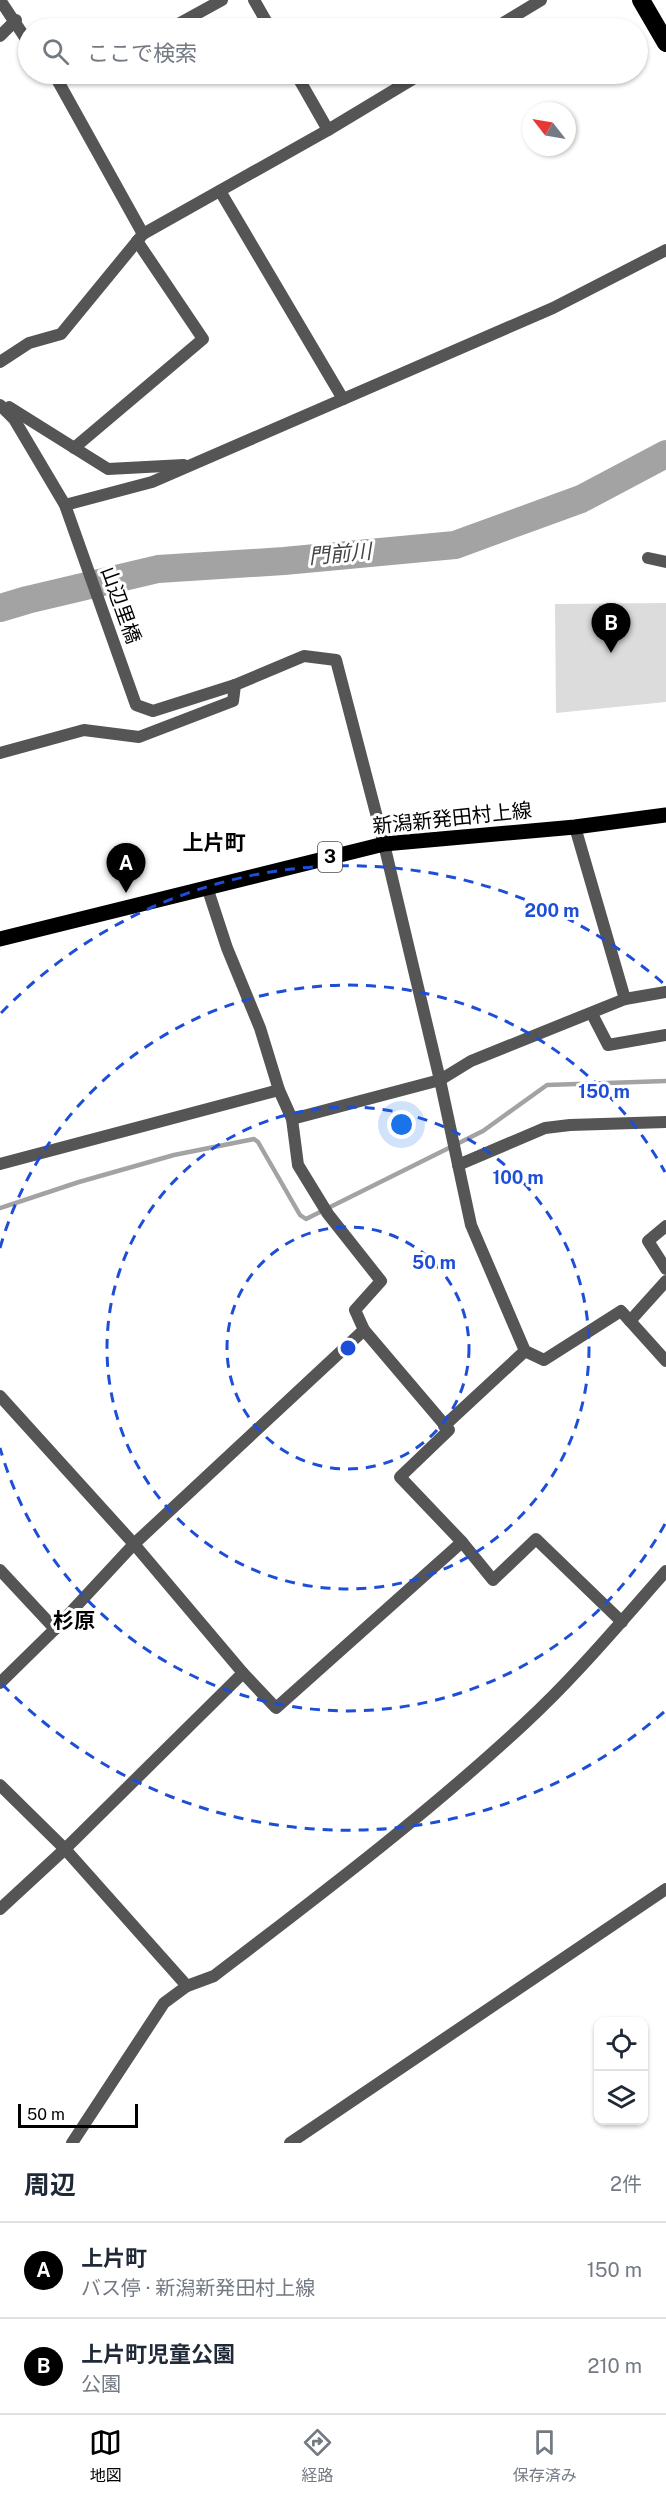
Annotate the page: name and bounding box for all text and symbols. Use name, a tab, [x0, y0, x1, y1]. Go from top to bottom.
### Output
search box	[18, 18, 648, 84]
icon: search	[39, 35, 72, 68]
text: ここで検索	[87, 40, 197, 66]
north arrow	[522, 102, 576, 156]
water label: 門前川	[307, 538, 374, 569]
street label: 山辺里橋	[96, 563, 146, 647]
pin: B	[592, 604, 630, 653]
street label: 新潟新発田村上線	[371, 798, 533, 838]
district label: 上片町	[183, 830, 246, 855]
road number: 3	[318, 842, 342, 872]
pin: A	[106, 844, 146, 893]
text: 200 m	[525, 900, 579, 921]
text: 150 m	[578, 1081, 630, 1102]
your location	[387, 1110, 416, 1139]
text: 100 m	[492, 1167, 544, 1188]
text: 50 m	[412, 1252, 456, 1273]
centre of rings	[338, 1338, 358, 1358]
district label: 杉原	[53, 1608, 95, 1633]
map controls	[594, 2017, 648, 2125]
button: locate	[594, 2017, 648, 2071]
button: layers	[594, 2071, 648, 2125]
scale bar	[18, 2101, 138, 2128]
text: 50 m	[27, 2105, 65, 2124]
text: 周辺	[24, 2169, 76, 2200]
text: 2件	[610, 2172, 642, 2196]
text: 上片町	[81, 2245, 147, 2271]
text: A	[36, 2258, 51, 2282]
text: 150 m	[587, 2258, 642, 2282]
text: バス停 · 新潟新発田村上線	[81, 2276, 315, 2300]
text: 上片町児童公園	[81, 2341, 235, 2367]
text: B	[37, 2354, 50, 2378]
text: 210 m	[588, 2354, 642, 2378]
text: 公園	[81, 2372, 121, 2396]
tab: 地図	[89, 2426, 122, 2486]
tab: 経路	[301, 2426, 334, 2486]
tab: 保存済み	[513, 2426, 577, 2486]

